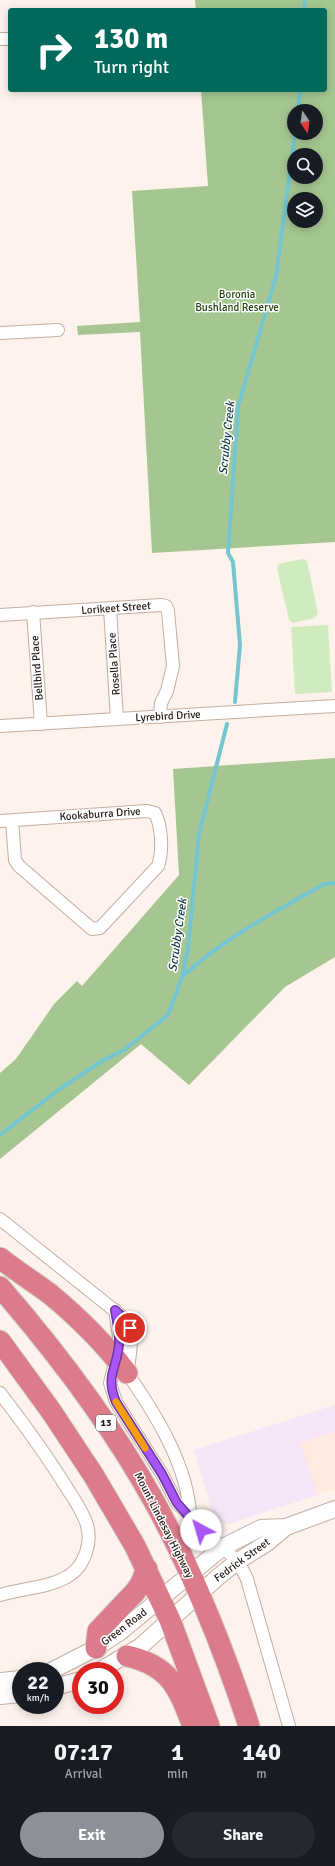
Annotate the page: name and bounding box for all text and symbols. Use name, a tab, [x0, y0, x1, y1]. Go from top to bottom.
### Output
text: 130 m	[94, 22, 168, 56]
icon: right	[28, 24, 80, 76]
text: Turn right	[94, 56, 169, 78]
north arrow	[287, 104, 323, 140]
map controls	[287, 104, 323, 228]
button: search	[287, 148, 323, 184]
button: layers	[287, 192, 323, 228]
park label: Boronia Bushland Reserve	[195, 288, 279, 314]
water label: Scrubby Creek	[216, 400, 238, 475]
street label: Lorikeet Street	[81, 599, 151, 617]
street label: Rosella Place	[105, 632, 123, 696]
street label: Bellbird Place	[28, 635, 46, 701]
street label: Lyrebird Drive	[135, 708, 201, 724]
street label: Kookaburra Drive	[59, 805, 141, 823]
water label: Scrubby Creek	[165, 896, 191, 973]
pin	[113, 1311, 147, 1345]
icon: arrive	[119, 1317, 141, 1339]
road number: 13	[96, 1415, 116, 1431]
street label: Mount Lindesay Highway	[132, 1470, 197, 1581]
position arrow	[180, 1509, 222, 1551]
street label: Fedrick Street	[212, 1535, 273, 1585]
street label: Green Road	[99, 1605, 150, 1648]
speed limit sign: 30	[72, 1662, 124, 1714]
text: 22	[27, 1670, 49, 1695]
text: km/h	[27, 1692, 49, 1704]
text: 07:17	[54, 1737, 113, 1767]
text: 1	[171, 1737, 184, 1767]
text: 140	[242, 1737, 281, 1767]
text: Arrival	[65, 1766, 102, 1782]
text: min	[167, 1766, 188, 1782]
text: m	[256, 1766, 267, 1782]
button: Exit	[20, 1812, 164, 1858]
button: Share	[172, 1812, 315, 1858]

